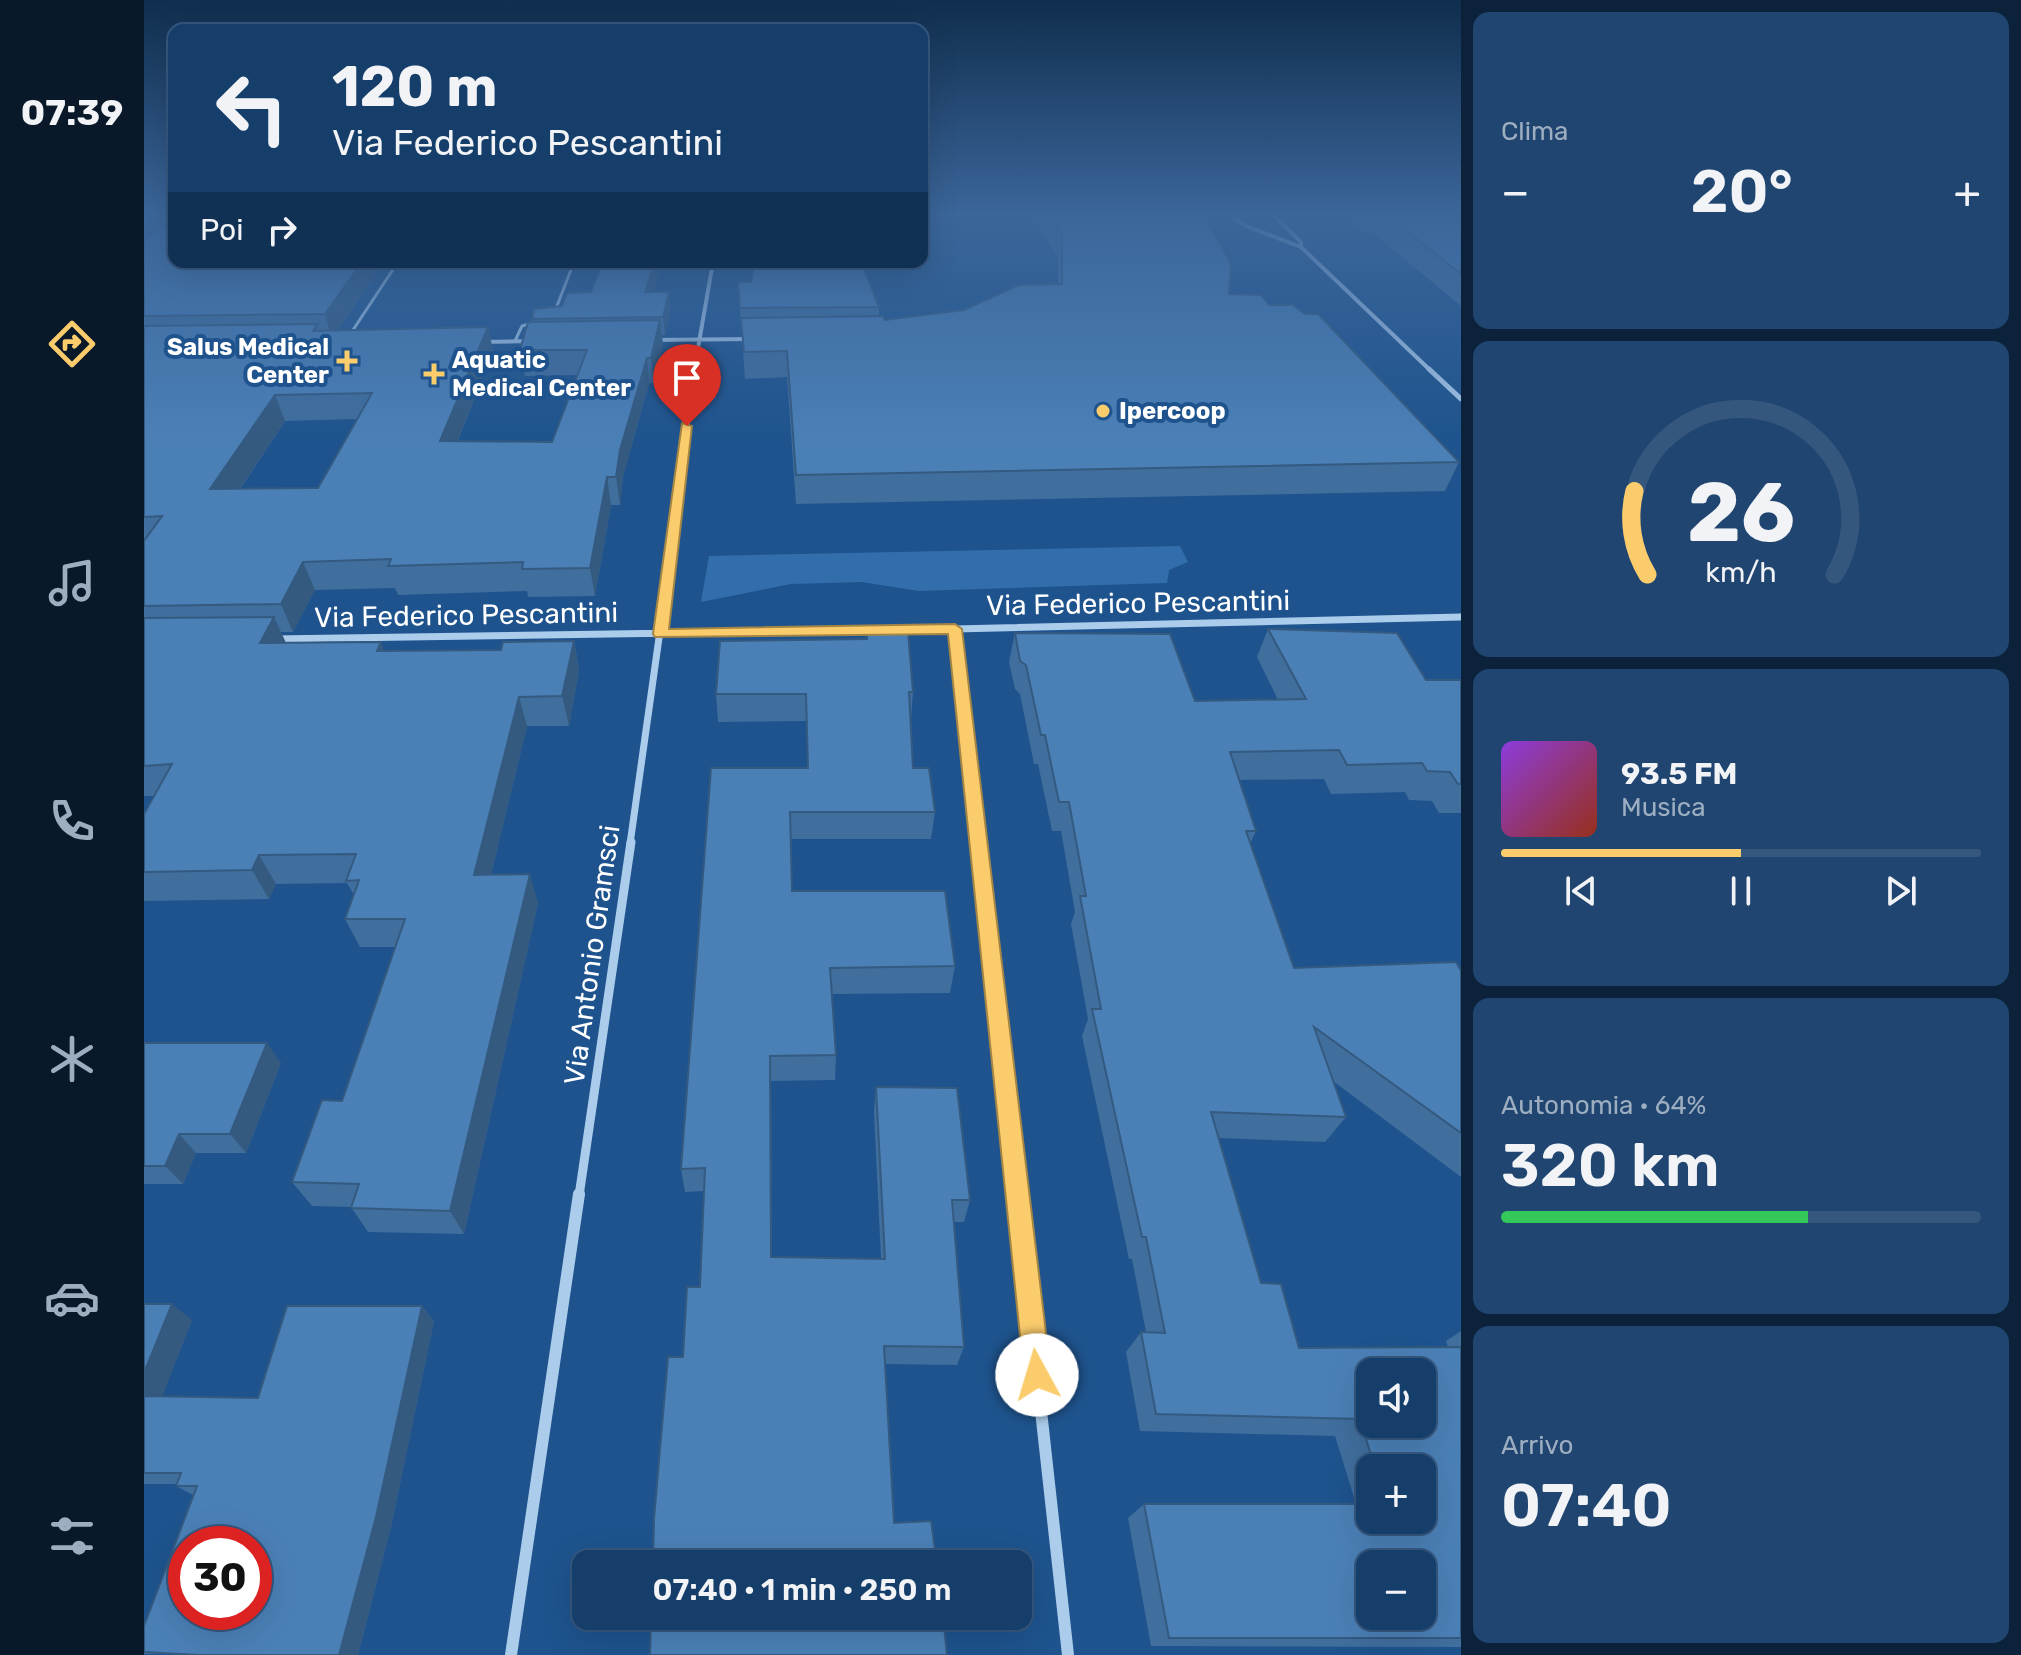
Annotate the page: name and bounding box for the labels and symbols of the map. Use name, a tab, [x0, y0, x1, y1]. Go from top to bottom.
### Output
place label: Salus Medical Center	[167, 333, 329, 389]
pin	[653, 344, 721, 426]
place label: Aquatic Medical Center	[452, 346, 631, 402]
marker: Salus Medical Center	[336, 350, 358, 372]
marker: Aquatic Medical Center	[423, 363, 445, 385]
place label: Ipercoop	[1119, 397, 1226, 425]
marker: Ipercoop	[1094, 402, 1112, 420]
street label: Via Federico Pescantini	[986, 584, 1290, 622]
street label: Via Federico Pescantini	[314, 596, 618, 634]
street label: Via Antonio Gramsci	[557, 823, 627, 1087]
position arrow	[995, 1333, 1079, 1417]
speed limit sign: 30	[168, 1526, 272, 1630]

